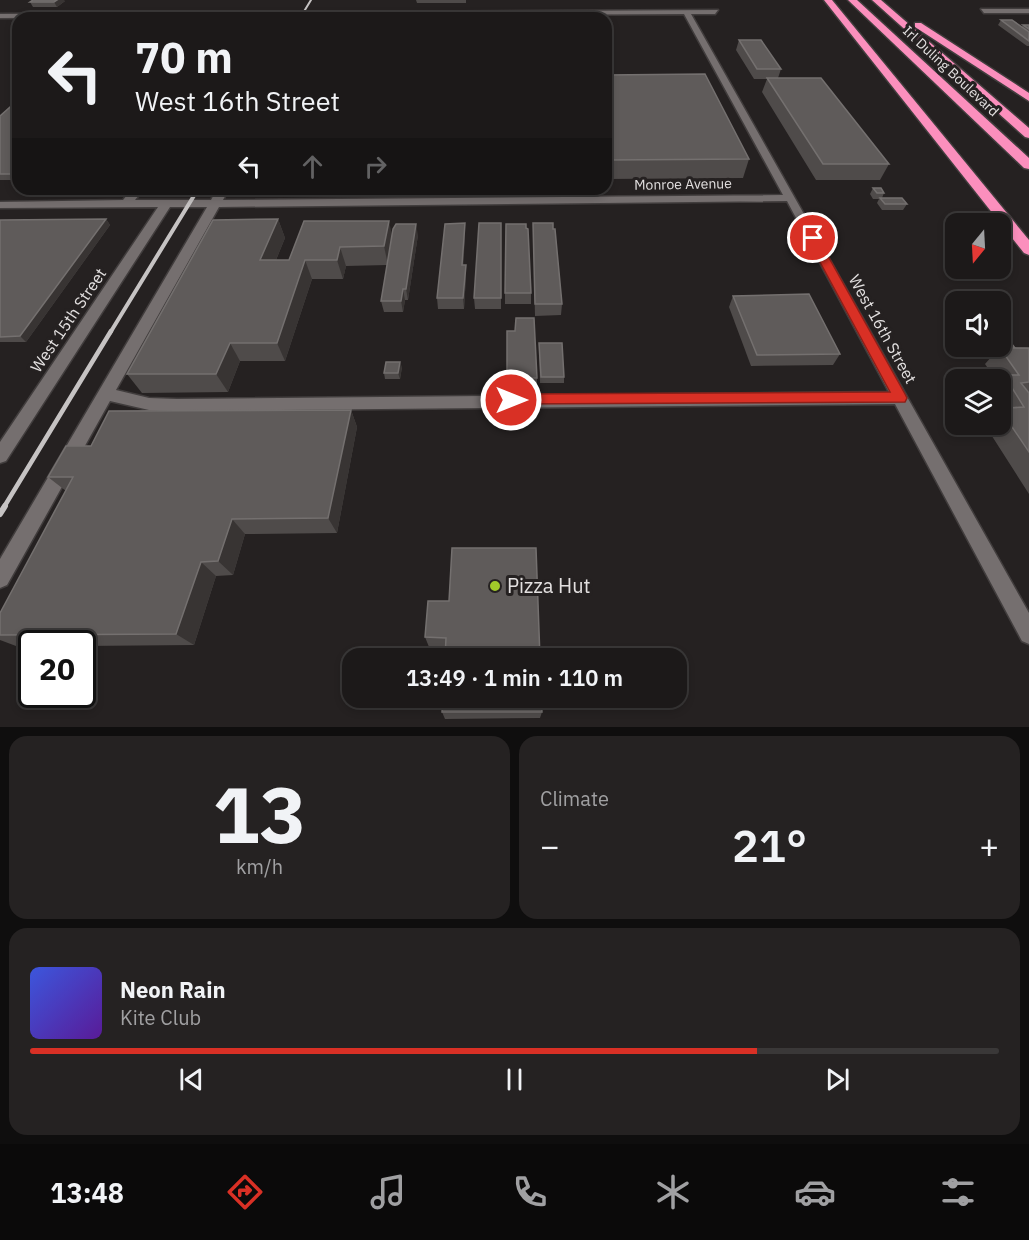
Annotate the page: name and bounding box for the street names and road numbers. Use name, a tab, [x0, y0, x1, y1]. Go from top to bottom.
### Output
street label: Irl Duling Boulevard	[899, 22, 1003, 120]
street label: Monroe Avenue	[634, 174, 732, 194]
street label: West 15th Street	[26, 264, 110, 376]
street label: West 16th Street	[845, 271, 921, 387]

